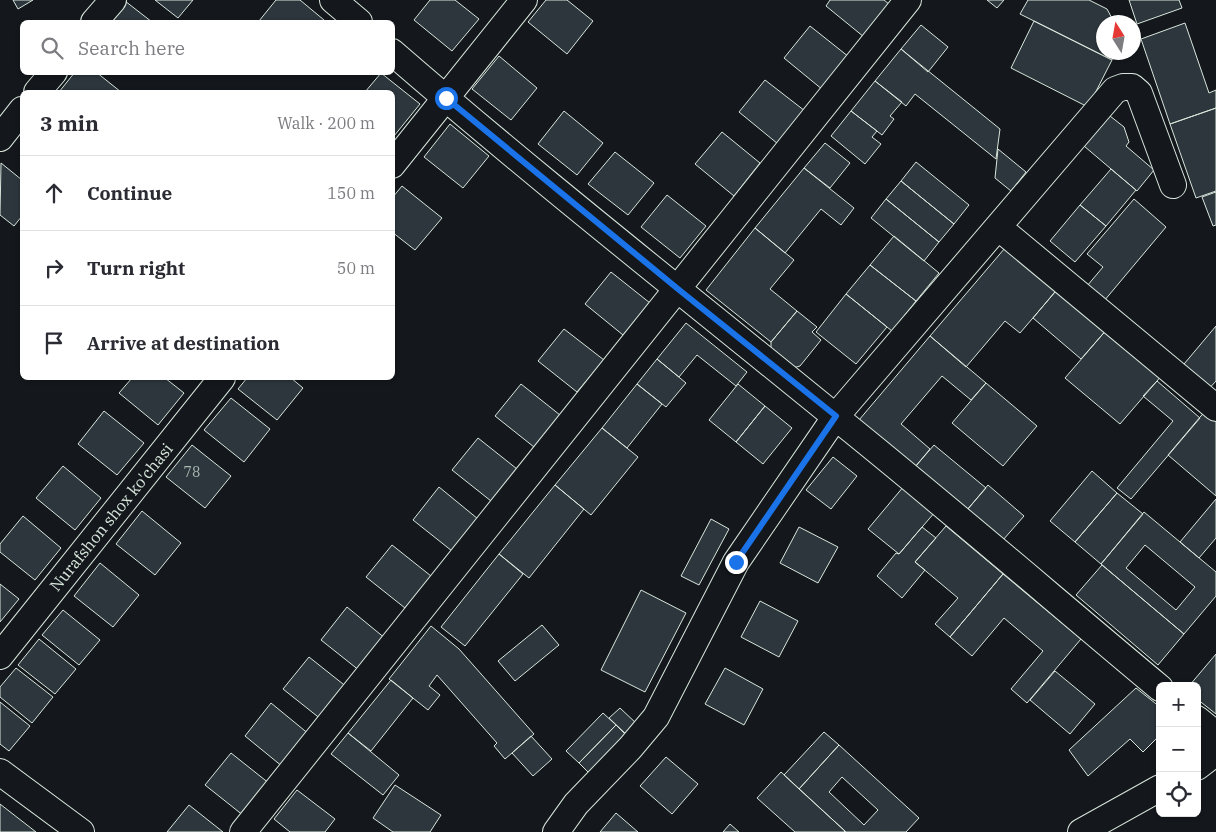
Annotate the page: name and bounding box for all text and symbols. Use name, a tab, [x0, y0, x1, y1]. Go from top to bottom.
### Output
north arrow	[1096, 15, 1141, 60]
search box	[20, 20, 395, 75]
icon: search	[38, 34, 66, 62]
text: Search here	[78, 36, 185, 60]
route start	[435, 87, 458, 110]
text: 3 min	[40, 109, 99, 137]
text: Walk · 200 m	[277, 113, 375, 133]
icon: ahead	[40, 179, 68, 207]
text: Continue	[87, 181, 172, 205]
text: 150 m	[327, 183, 375, 203]
icon: right	[40, 254, 68, 282]
text: Turn right	[87, 256, 185, 280]
text: 50 m	[337, 258, 375, 278]
icon: arrive	[40, 329, 68, 357]
text: Arrive at destination	[87, 331, 280, 355]
street label: Nurafshon shox ko'chasi	[45, 439, 177, 595]
house number: 78	[184, 463, 200, 481]
route end	[725, 551, 748, 574]
map controls	[1156, 682, 1201, 817]
button: +	[1156, 682, 1201, 727]
button: −	[1156, 727, 1201, 772]
button: locate	[1156, 772, 1201, 817]

